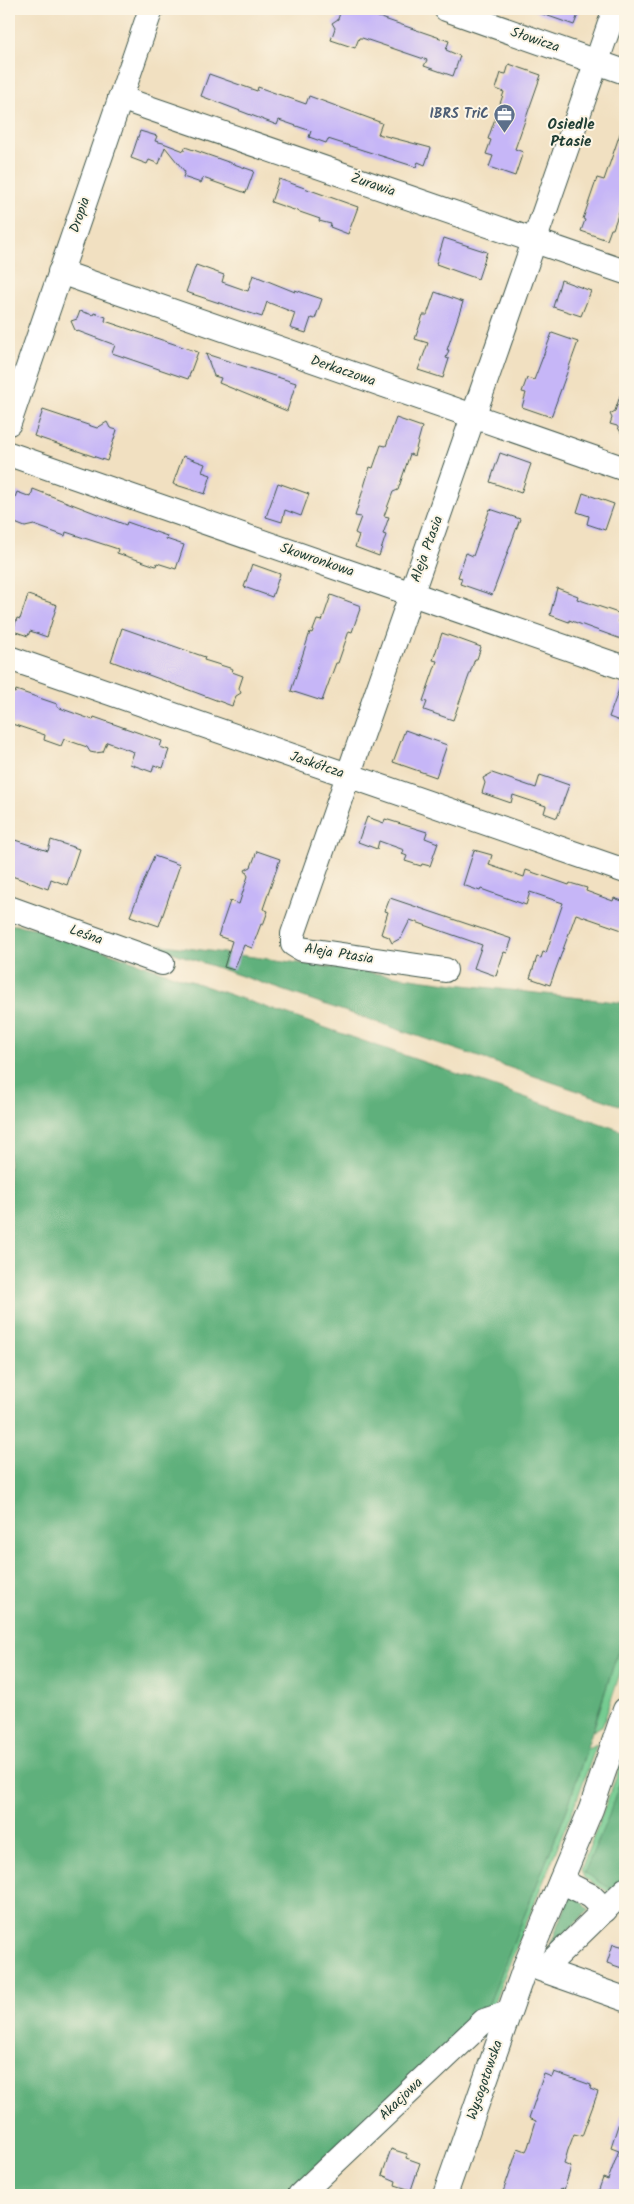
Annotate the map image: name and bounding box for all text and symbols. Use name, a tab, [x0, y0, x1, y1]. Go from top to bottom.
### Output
street label: Słowicza	[508, 21, 562, 59]
office icon: IBRS TriC	[493, 102, 517, 133]
place label: IBRS TriC	[429, 103, 489, 125]
district label: Osiedle Ptasie	[548, 113, 595, 154]
street label: Żurawia	[348, 167, 398, 203]
street label: Dropia	[64, 194, 96, 236]
street label: Derkaczowa	[307, 350, 379, 392]
street label: Aleja Ptasia	[405, 513, 449, 585]
street label: Skowronkowa	[277, 537, 357, 583]
street label: Jaskółcza	[287, 745, 347, 785]
street label: Leśna	[66, 919, 106, 951]
street label: Aleja Ptasia	[303, 938, 375, 970]
street label: Wysogotowska	[461, 2037, 509, 2123]
street label: Akacjowa	[374, 2072, 428, 2126]

